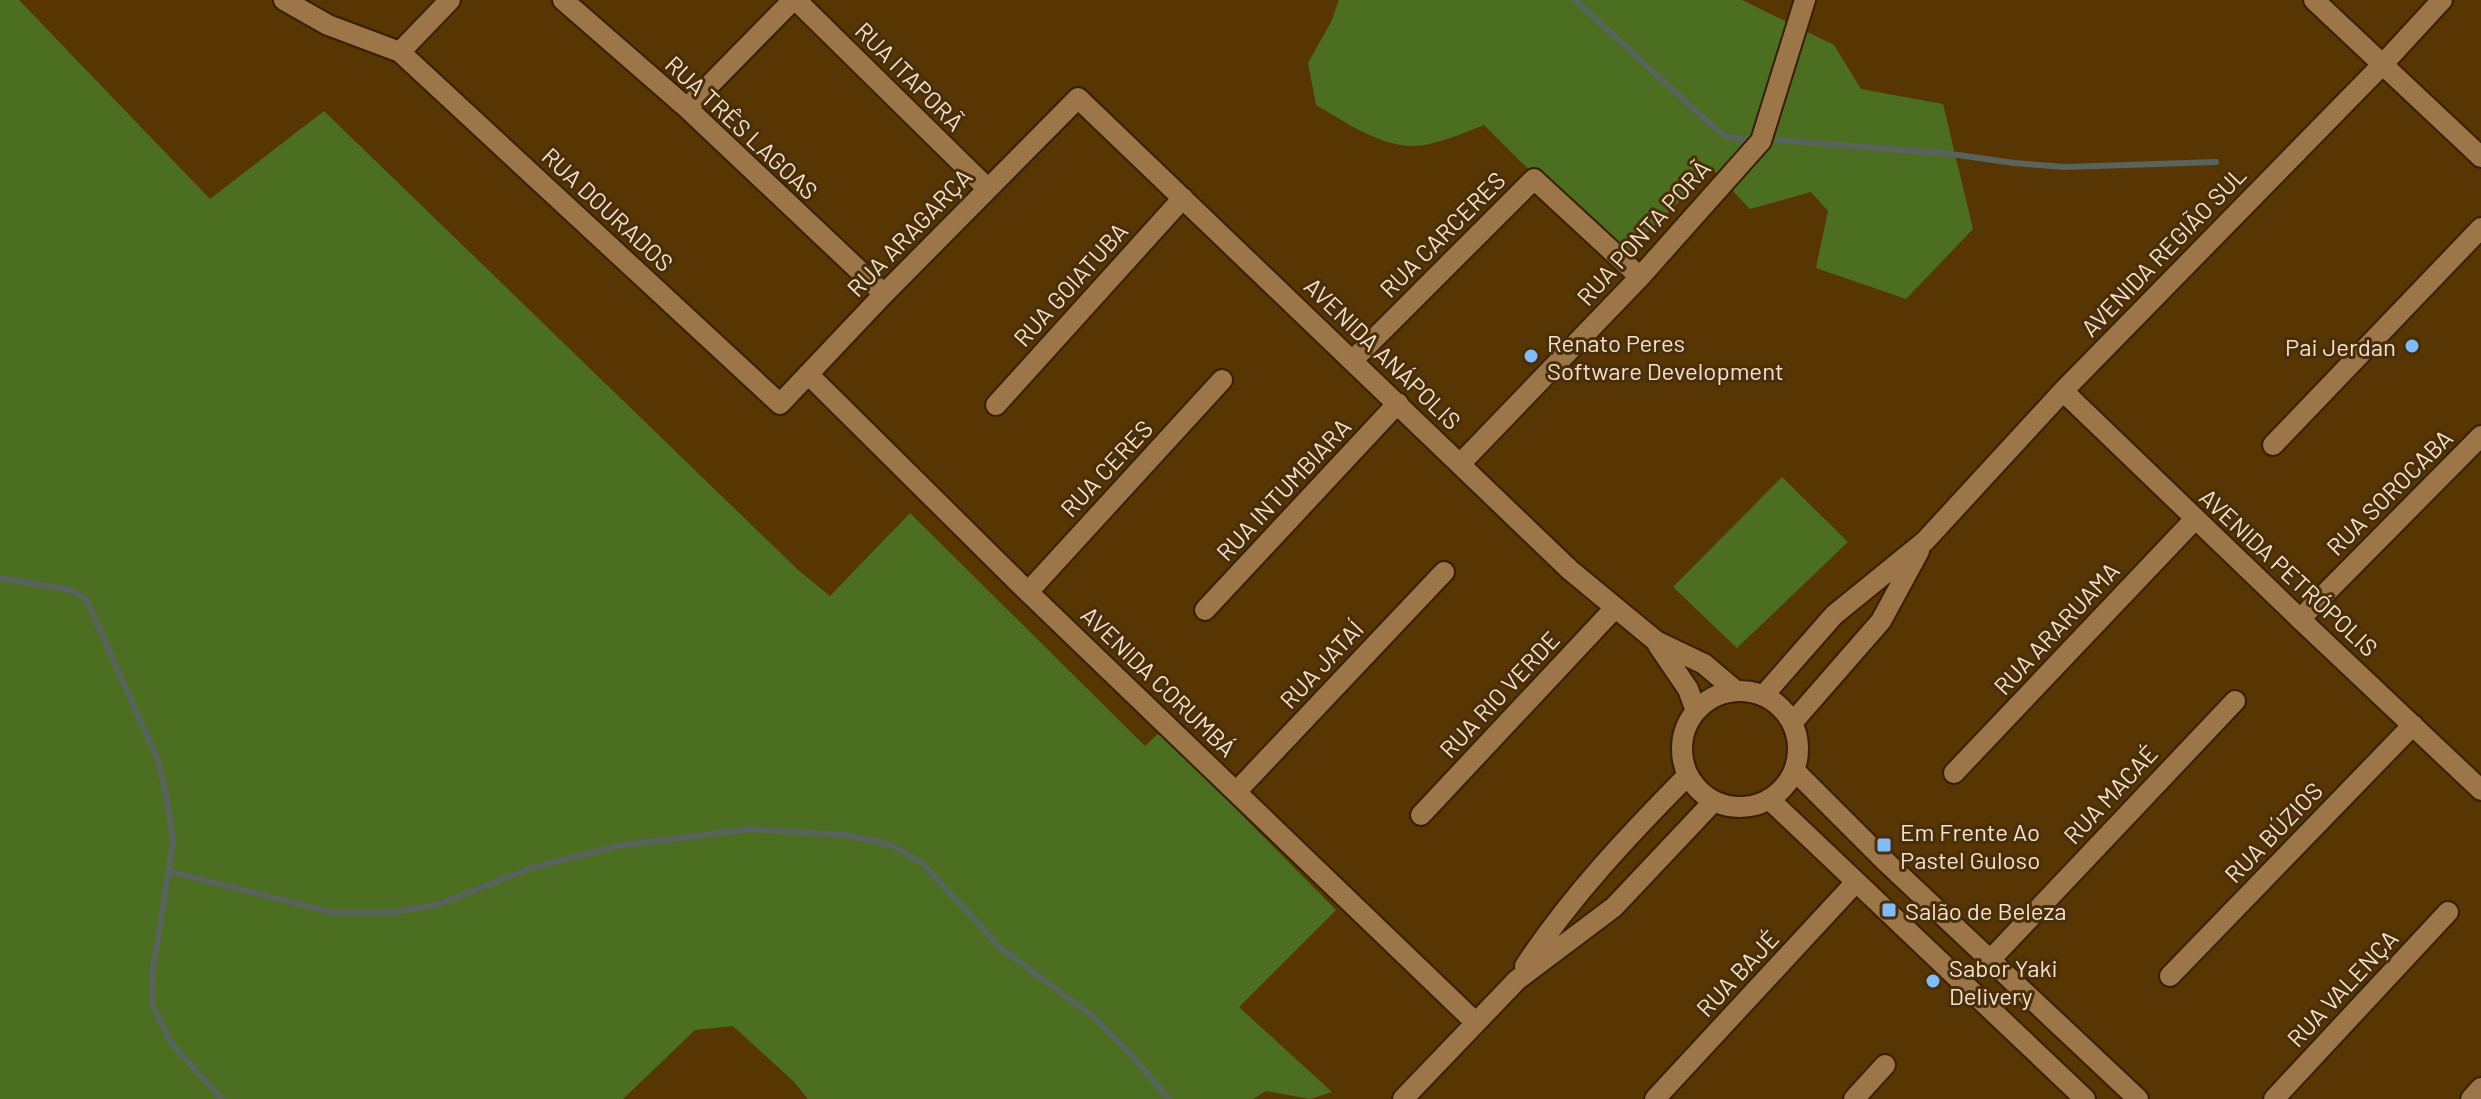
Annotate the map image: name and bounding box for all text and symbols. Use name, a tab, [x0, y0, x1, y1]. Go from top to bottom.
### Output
street label: RUA ITAPORÃ	[850, 16, 970, 136]
street label: RUA TRÊS LAGOAS	[660, 49, 824, 205]
street label: RUA DOURADOS	[536, 141, 680, 277]
street label: RUA PONTA PORÃ	[1570, 153, 1716, 311]
street label: AVENIDA REGIÃO SUL	[2074, 160, 2252, 342]
street label: RUA ARAGARÇA	[841, 162, 977, 302]
street label: RUA CARCERES	[1373, 165, 1511, 303]
street label: RUA GOIATUBA	[1007, 216, 1133, 352]
street label: AVENIDA ANÁPOLIS	[1299, 271, 1467, 435]
place label: Renato Peres Software Development	[1547, 328, 1784, 385]
place label: Pai Jerdan	[2285, 332, 2396, 361]
marker: Pai Jerdan	[2403, 337, 2421, 355]
marker: Renato Peres Software Development	[1522, 347, 1540, 365]
street label: RUA INTUMBIARA	[1210, 412, 1356, 566]
street label: RUA CERES	[1054, 414, 1158, 522]
street label: RUA SOROCABA	[2320, 423, 2458, 561]
street label: AVENIDA PETRÓPOLIS	[2194, 482, 2384, 662]
street label: RUA ARARUAMA	[1987, 556, 2125, 700]
street label: AVENIDA CORUMBÁ	[1076, 600, 1242, 762]
street label: RUA JATAÍ	[1273, 614, 1369, 714]
street label: RUA RIO VERDE	[1433, 625, 1565, 763]
street label: RUA MACAÉ	[2057, 739, 2163, 849]
street label: RUA BÚZIOS	[2218, 776, 2328, 888]
place label: Em Frente Ao Pastel Guloso	[1900, 817, 2040, 874]
marker: Em Frente Ao Pastel Guloso	[1875, 836, 1893, 854]
place label: Salão de Beleza	[1905, 896, 2067, 925]
marker: Salão de Beleza	[1880, 901, 1898, 919]
street label: RUA VALENÇA	[2280, 923, 2404, 1053]
street label: RUA BAJÉ	[1690, 924, 1784, 1022]
place label: Sabor Yaki Delivery	[1949, 953, 2058, 1010]
marker: Sabor Yaki Delivery	[1924, 972, 1942, 990]

